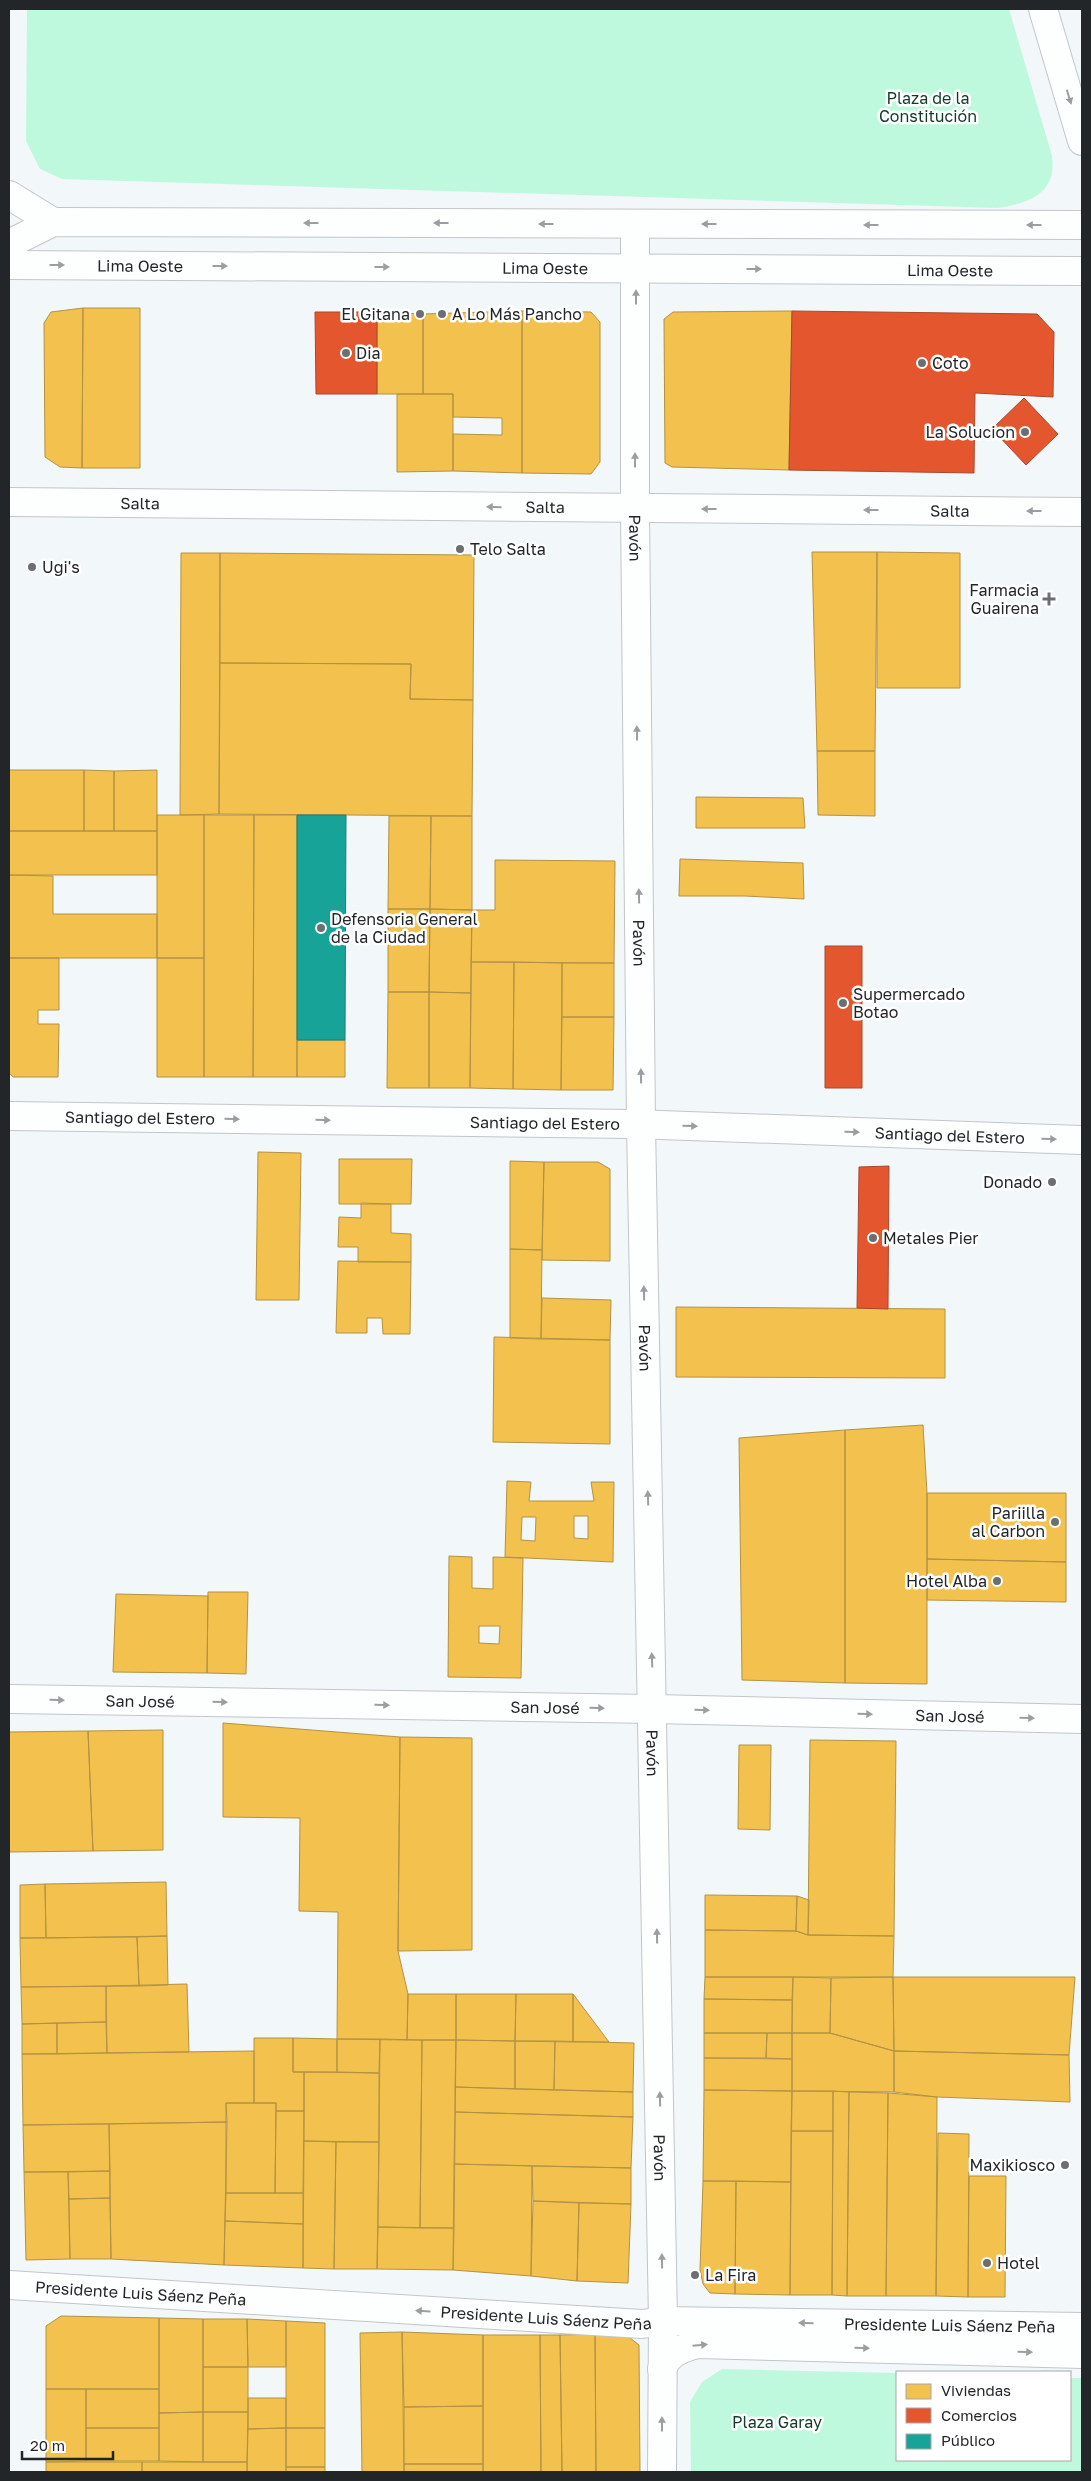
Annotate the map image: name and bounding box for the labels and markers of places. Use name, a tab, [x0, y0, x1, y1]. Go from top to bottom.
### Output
place label: El Gitana	[341, 304, 410, 324]
place label: A Lo Más Pancho	[452, 304, 582, 324]
marker: El Gitana	[414, 308, 426, 320]
marker: A Lo Más Pancho	[436, 308, 448, 320]
place label: Dia	[356, 343, 381, 363]
marker: Dia	[340, 347, 352, 359]
place label: Coto	[932, 353, 968, 373]
marker: Coto	[916, 357, 928, 369]
place label: La Solucion	[926, 422, 1015, 442]
marker: La Solucion	[1019, 426, 1031, 438]
place label: Telo Salta	[470, 539, 546, 559]
marker: Telo Salta	[454, 543, 466, 555]
place label: Ugi's	[42, 557, 80, 577]
marker: Ugi's	[26, 561, 38, 573]
place label: Farmacia Guairena	[969, 580, 1039, 618]
marker: Farmacia Guairena	[1043, 593, 1055, 605]
place label: Defensoria General de la Ciudad	[331, 909, 478, 947]
marker: Defensoria General de la Ciudad	[315, 922, 327, 934]
place label: Supermercado Botao	[853, 984, 965, 1022]
marker: Supermercado Botao	[837, 997, 849, 1009]
place label: Donado	[983, 1172, 1042, 1192]
marker: Donado	[1046, 1176, 1058, 1188]
place label: Metales Pier	[883, 1228, 979, 1248]
marker: Metales Pier	[867, 1232, 879, 1244]
place label: Pariilla al Carbon	[971, 1503, 1045, 1541]
marker: Pariilla al Carbon	[1049, 1516, 1061, 1528]
place label: Hotel Alba	[906, 1571, 987, 1591]
marker: Hotel Alba	[991, 1575, 1003, 1587]
place label: Maxikiosco	[969, 2155, 1055, 2175]
marker: Maxikiosco	[1059, 2159, 1071, 2171]
place label: Hotel	[997, 2253, 1040, 2273]
marker: Hotel	[981, 2257, 993, 2269]
place label: La Fira	[705, 2265, 756, 2285]
marker: La Fira	[689, 2269, 701, 2281]

